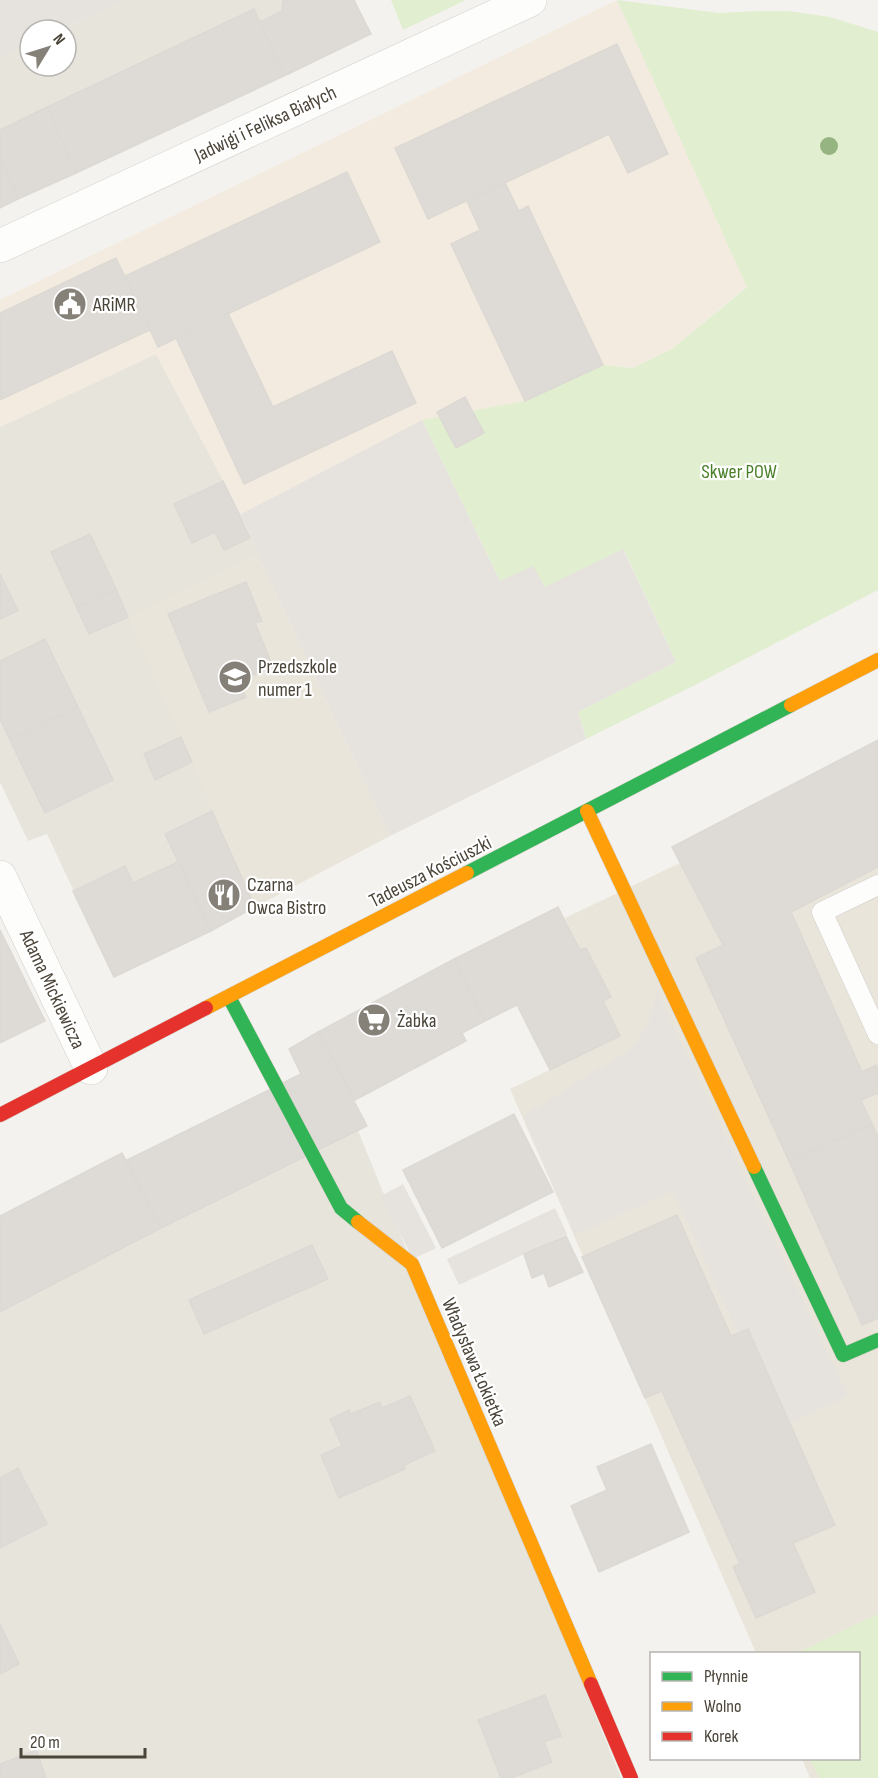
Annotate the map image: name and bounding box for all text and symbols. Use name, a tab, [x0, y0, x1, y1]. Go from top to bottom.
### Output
north arrow	[18, 18, 78, 78]
text: N	[49, 30, 69, 49]
street label: Jadwigi i Feliksa Białych	[190, 81, 340, 168]
public building icon: ARiMR	[52, 286, 88, 322]
place label: ARiMR	[92, 293, 136, 317]
park label: Skwer POW	[701, 460, 777, 484]
place label: Przedszkole numer 1	[258, 655, 337, 702]
school or university icon: Przedszkole numer 1	[217, 659, 253, 695]
street label: Tadeusza Kościuszki	[365, 831, 496, 913]
place label: Czarna Owca Bistro	[247, 873, 326, 920]
restaurant icon: Czarna Owca Bistro	[206, 877, 242, 913]
street label: Adama Mickiewicza	[14, 925, 90, 1053]
supermarket icon: Żabka	[356, 1002, 392, 1038]
place label: Żabka	[397, 1009, 436, 1033]
street label: Władysława Łokietka	[436, 1295, 512, 1430]
legend	[650, 1652, 860, 1760]
text: Płynnie	[704, 1666, 748, 1687]
text: Wolno	[704, 1696, 741, 1717]
scale bar	[21, 1721, 146, 1759]
text: Korek	[704, 1726, 738, 1747]
text: 20 m	[30, 1732, 60, 1753]

